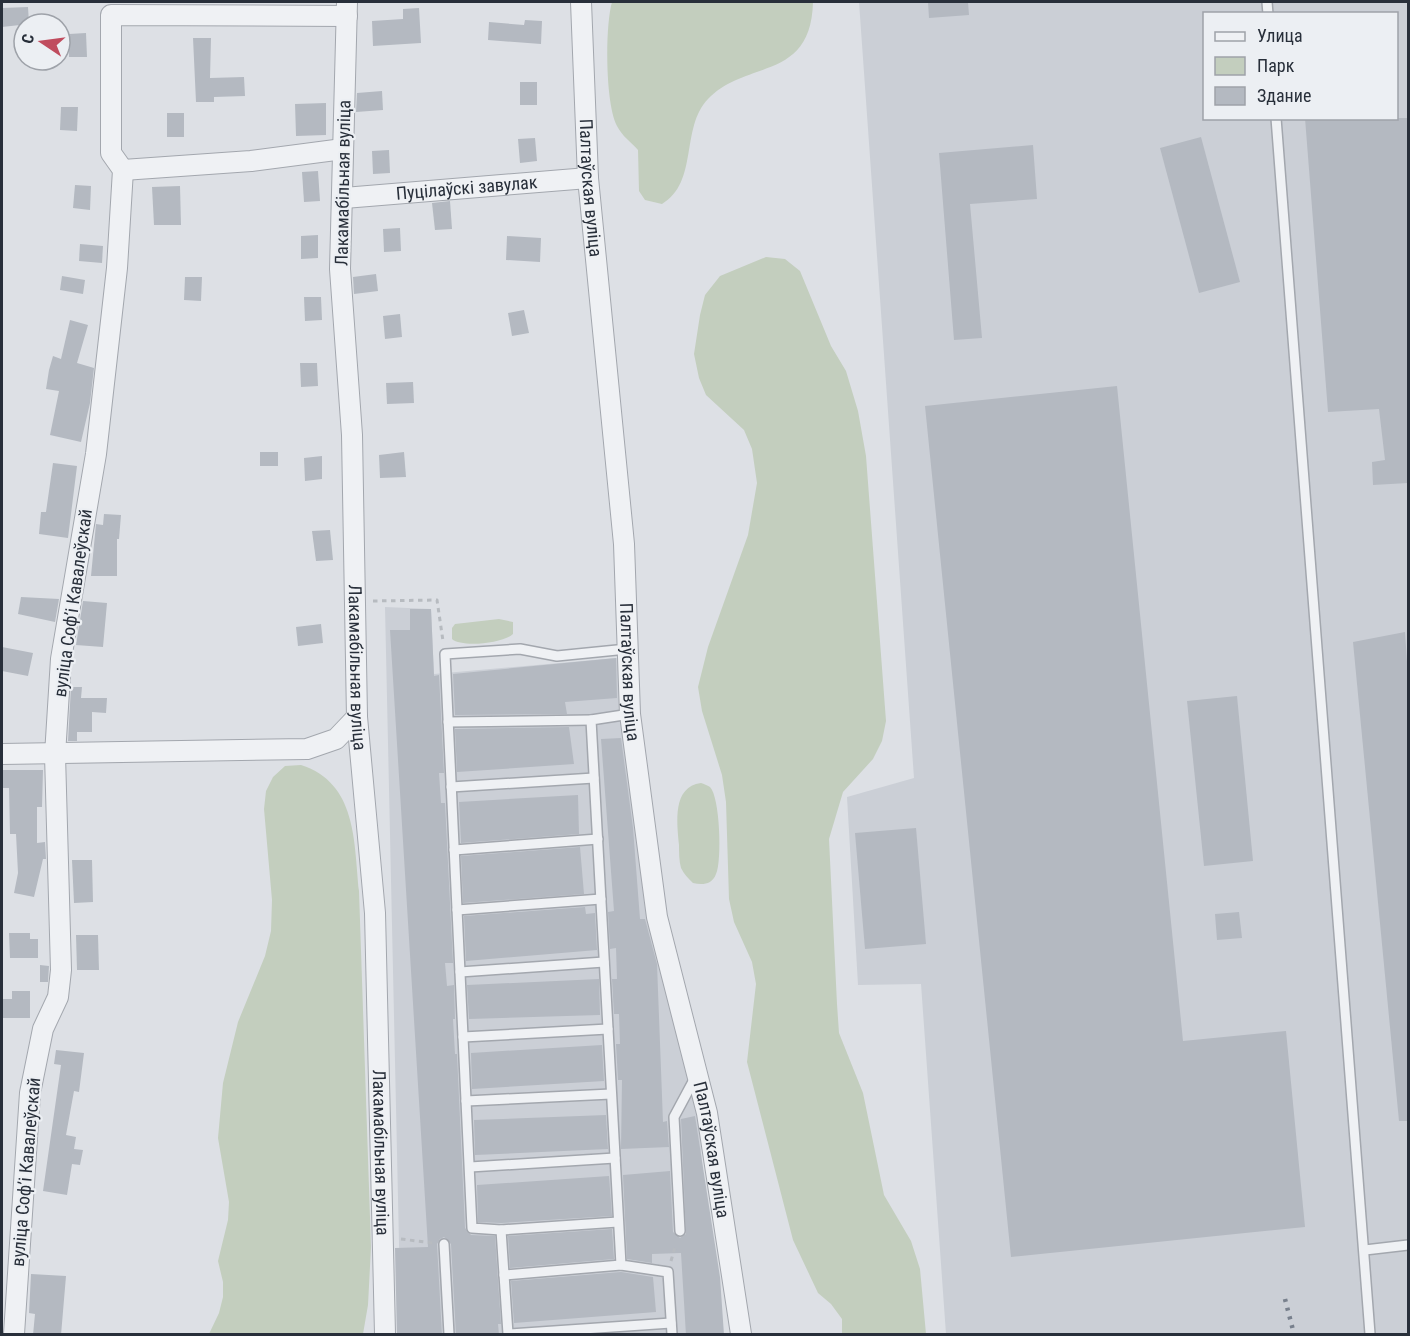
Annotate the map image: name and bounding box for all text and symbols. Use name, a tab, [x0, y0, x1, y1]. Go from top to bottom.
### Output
north arrow	[12, 12, 72, 72]
legend	[1203, 12, 1398, 120]
text: Улица	[1257, 25, 1303, 46]
text: С	[18, 32, 38, 45]
text: Парк	[1257, 55, 1295, 76]
text: Здание	[1257, 85, 1311, 106]
street label: Лакамабільная вуліца	[331, 100, 354, 266]
street label: Палтаўская вуліца	[576, 118, 607, 258]
street label: Пуцілаўскі завулак	[395, 171, 538, 204]
street label: вуліца Софʼі Кавалеўскай	[49, 508, 96, 698]
street label: Лакамабільная вуліца	[345, 584, 371, 751]
street label: Палтаўская вуліца	[616, 602, 644, 742]
street label: Лакамабільная вуліца	[369, 1069, 394, 1236]
street label: вуліца Софʼі Кавалеўскай	[7, 1077, 44, 1267]
street label: Палтаўская вуліца	[689, 1079, 734, 1219]

